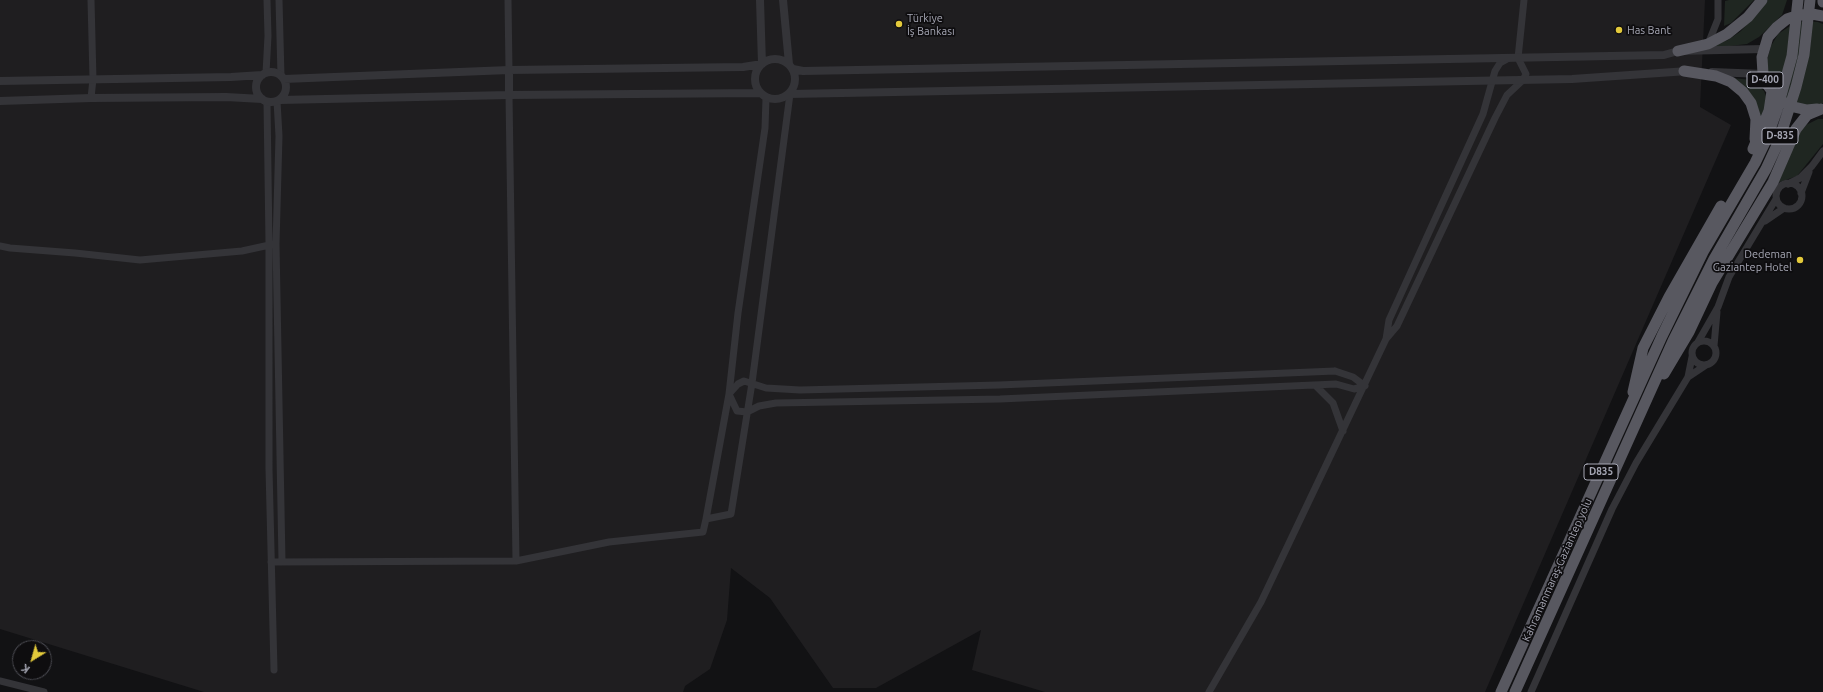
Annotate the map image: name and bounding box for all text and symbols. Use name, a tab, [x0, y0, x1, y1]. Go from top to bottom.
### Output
place label: Türkiye İş Bankası	[907, 11, 955, 37]
marker: Türkiye İş Bankası	[894, 19, 904, 29]
place label: Has Bant	[1627, 23, 1671, 37]
marker: Has Bant	[1614, 25, 1624, 35]
road number: D-400	[1747, 72, 1783, 88]
road number: D-835	[1762, 128, 1798, 144]
place label: Dedeman Gaziantep Hotel	[1713, 247, 1792, 273]
marker: Dedeman Gaziantep Hotel	[1795, 255, 1805, 265]
road number: D835	[1584, 464, 1618, 480]
street label: Kahramanmaraş-Gaziantep yolu	[1519, 496, 1595, 644]
north arrow	[12, 640, 52, 680]
text: K	[19, 662, 32, 676]

